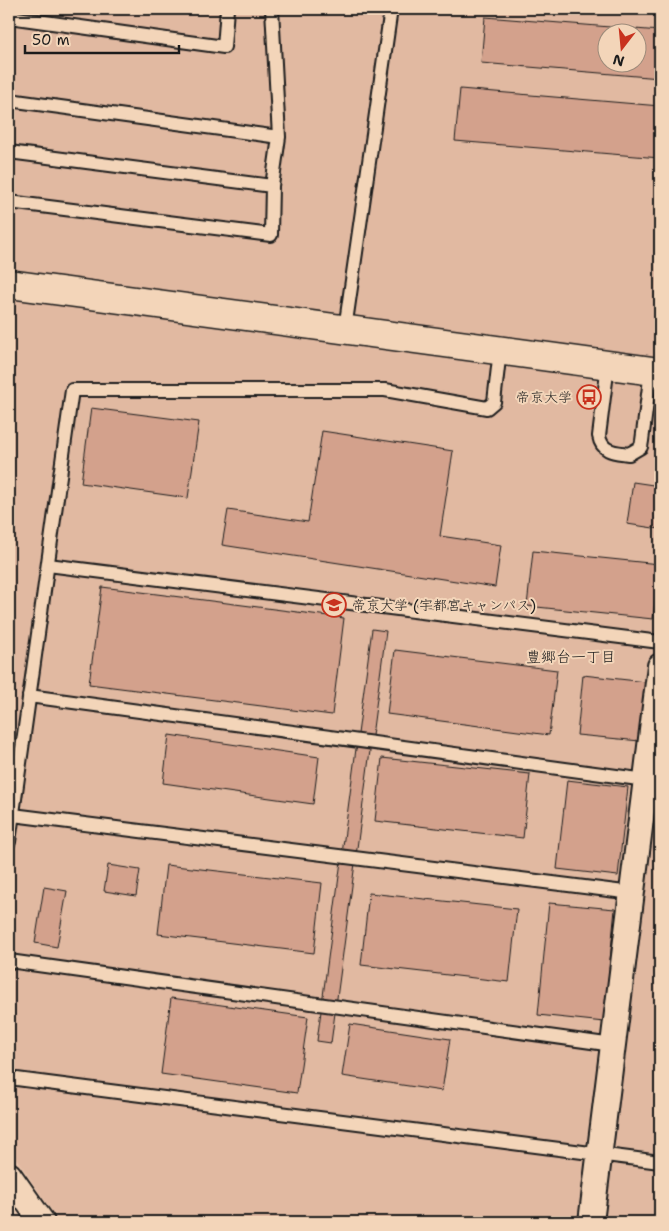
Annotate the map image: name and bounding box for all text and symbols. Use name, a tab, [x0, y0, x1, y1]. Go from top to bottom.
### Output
scale bar	[25, 22, 179, 54]
north arrow	[596, 22, 646, 72]
text: 50 m	[32, 30, 70, 50]
text: N	[611, 50, 626, 71]
bus stop icon: 帝京大学	[576, 384, 602, 410]
place label: 帝京大学	[516, 388, 572, 406]
school or university icon: 帝京大学 (宇都宮キャンパス)	[321, 592, 347, 618]
place label: 帝京大学 (宇都宮キャンパス)	[352, 596, 536, 614]
district label: 豊郷台一丁目	[526, 647, 616, 667]

